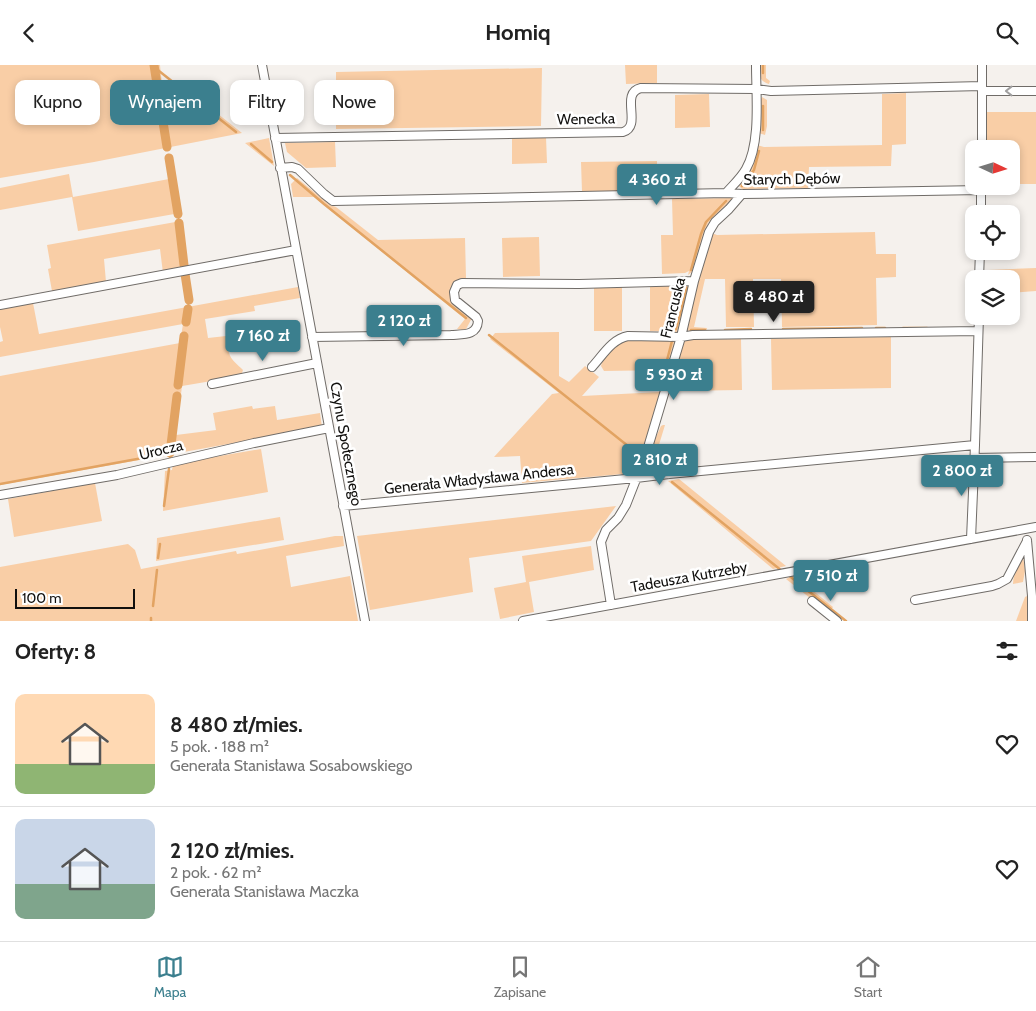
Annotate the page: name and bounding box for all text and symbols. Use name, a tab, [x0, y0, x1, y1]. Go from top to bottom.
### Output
icon: back	[15, 19, 43, 47]
text: Homiq	[485, 19, 551, 46]
icon: search	[993, 19, 1021, 47]
chip: Kupno	[15, 80, 100, 125]
chip: Wynajem	[110, 80, 220, 125]
chip: Filtry	[230, 80, 304, 125]
chip: Nowe	[314, 80, 394, 125]
one-way arrow	[1005, 86, 1012, 96]
street label: Wenecka	[557, 109, 616, 129]
north arrow	[965, 140, 1020, 195]
map controls	[965, 140, 1020, 325]
pin: 4 360 zł	[605, 163, 709, 206]
street label: Starych Dębów	[743, 169, 841, 189]
text: 4 360 zł	[628, 170, 686, 189]
button: locate	[965, 205, 1020, 260]
button: layers	[965, 270, 1020, 325]
street label: Francuska	[657, 275, 689, 340]
pin: 8 480 zł	[722, 281, 826, 323]
text: 8 480 zł	[744, 287, 804, 306]
pin: 2 120 zł	[352, 305, 456, 347]
text: 2 120 zł	[378, 311, 431, 330]
pin: 7 160 zł	[211, 319, 315, 362]
text: 7 160 zł	[236, 326, 290, 345]
pin: 5 930 zł	[622, 359, 726, 401]
text: 5 930 zł	[646, 365, 702, 384]
street label: Czynu Społecznego	[326, 381, 366, 507]
street label: Urocza	[137, 436, 185, 464]
pin: 2 810 zł	[608, 443, 712, 486]
text: 2 810 zł	[633, 450, 687, 469]
pin: 2 800 zł	[910, 455, 1014, 497]
street label: Generała Władysława Andersa	[383, 460, 575, 498]
text: 2 800 zł	[932, 461, 992, 480]
street label: Tadeusza Kutrzeby	[629, 558, 749, 596]
pin: 7 510 zł	[779, 559, 883, 602]
text: 7 510 zł	[805, 566, 857, 585]
scale bar	[15, 586, 135, 609]
text: 100 m	[22, 589, 62, 607]
icon: filters	[993, 637, 1021, 665]
text: Oferty: 8	[15, 639, 96, 664]
text: 8 480 zł/mies.	[170, 712, 303, 737]
icon: home	[55, 714, 115, 774]
icon: heart	[993, 730, 1021, 758]
text: 5 pok. · 188 m²	[170, 737, 269, 756]
text: Generała Stanisława Sosabowskiego	[170, 756, 413, 775]
text: 2 120 zł/mies.	[170, 838, 294, 863]
icon: home	[55, 839, 115, 899]
icon: heart	[993, 855, 1021, 883]
text: 2 pok. · 62 m²	[170, 863, 262, 882]
text: Generała Stanisława Maczka	[170, 882, 359, 901]
tab: Mapa	[154, 953, 186, 1001]
tab: Zapisane	[494, 953, 546, 1001]
tab: Start	[854, 953, 882, 1001]

